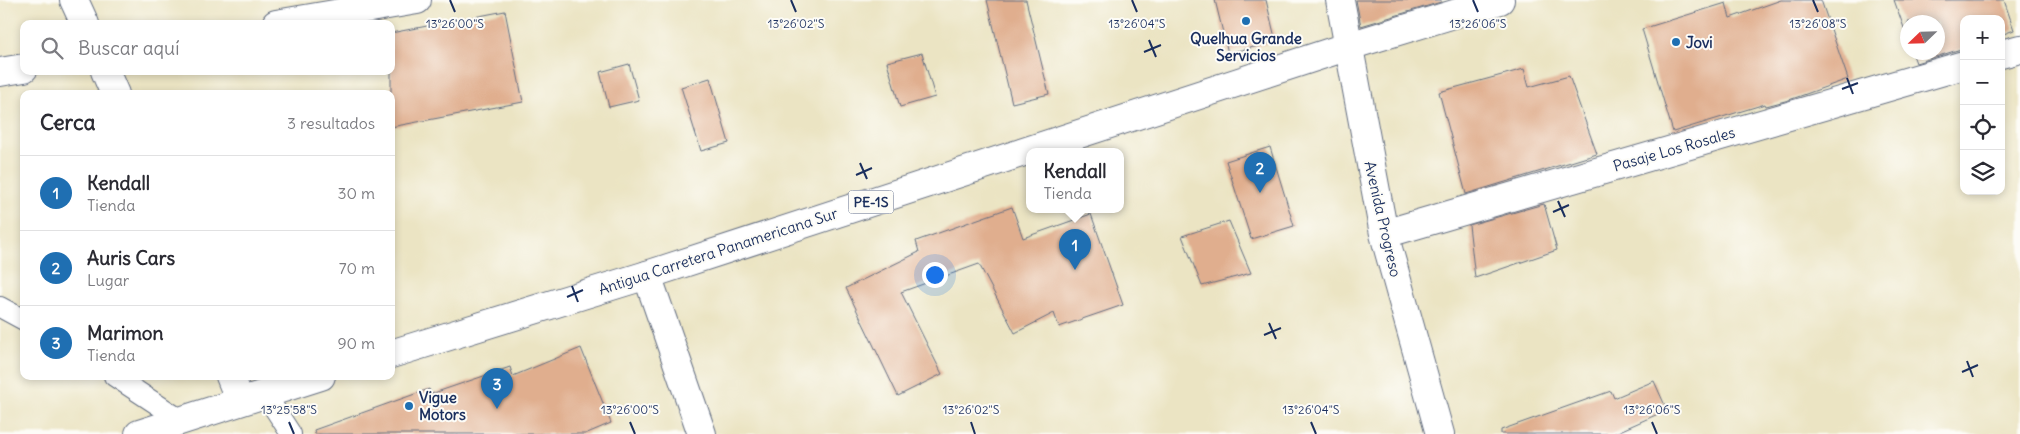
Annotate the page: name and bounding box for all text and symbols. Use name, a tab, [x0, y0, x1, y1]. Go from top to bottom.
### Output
marker: Quelhua Grande Servicios	[1240, 15, 1252, 27]
north arrow	[1900, 15, 1945, 60]
map controls	[1960, 15, 2005, 195]
button: +	[1960, 15, 2005, 60]
text: 13°26'00"S	[426, 16, 484, 31]
text: 13°26'02"S	[768, 16, 825, 31]
text: 13°26'04"S	[1109, 16, 1166, 31]
text: 13°26'06"S	[1450, 16, 1507, 31]
text: 13°26'08"S	[1790, 16, 1847, 31]
search box	[20, 20, 395, 75]
place label: Quelhua Grande Servicios	[1190, 29, 1302, 65]
place label: Jovi	[1686, 33, 1713, 52]
icon: search	[38, 34, 66, 62]
text: Buscar aquí	[78, 36, 179, 60]
marker: Jovi	[1670, 36, 1682, 48]
button: −	[1960, 60, 2005, 105]
button: locate	[1960, 105, 2005, 150]
text: Cerca	[40, 109, 95, 136]
text: 3 resultados	[287, 113, 375, 133]
street label: Pasaje Los Rosales	[1611, 122, 1737, 175]
popup	[1026, 148, 1124, 213]
button: layers	[1960, 150, 2005, 195]
pin: 2	[1244, 152, 1276, 193]
text: Kendall	[1043, 159, 1107, 183]
street label: Avenida Progreso	[1360, 159, 1406, 279]
text: Kendall	[87, 171, 150, 195]
text: 1	[53, 183, 59, 203]
text: 30 m	[338, 183, 375, 203]
text: Tienda	[1043, 183, 1092, 203]
road number: PE-1S	[848, 190, 894, 213]
text: Tienda	[87, 195, 135, 215]
street label: Antigua Carretera Panamericana Sur	[596, 203, 840, 299]
pin: 1	[1059, 229, 1091, 270]
text: Auris Cars	[87, 246, 175, 270]
text: 2	[52, 258, 60, 278]
text: 70 m	[339, 258, 375, 278]
your location	[922, 262, 948, 288]
text: Lugar	[87, 270, 129, 290]
text: Marimon	[87, 321, 163, 345]
text: 3	[51, 333, 61, 353]
text: 90 m	[337, 333, 375, 353]
text: Tienda	[87, 345, 135, 365]
pin: 3	[481, 368, 513, 409]
place label: Vigue Motors	[419, 388, 466, 424]
marker: Vigue Motors	[403, 400, 415, 412]
text: 13°25'58"S	[261, 402, 317, 417]
text: 13°26'00"S	[601, 402, 659, 417]
text: 13°26'02"S	[943, 402, 1000, 417]
text: 13°26'04"S	[1283, 402, 1340, 417]
text: 13°26'06"S	[1624, 402, 1681, 417]

